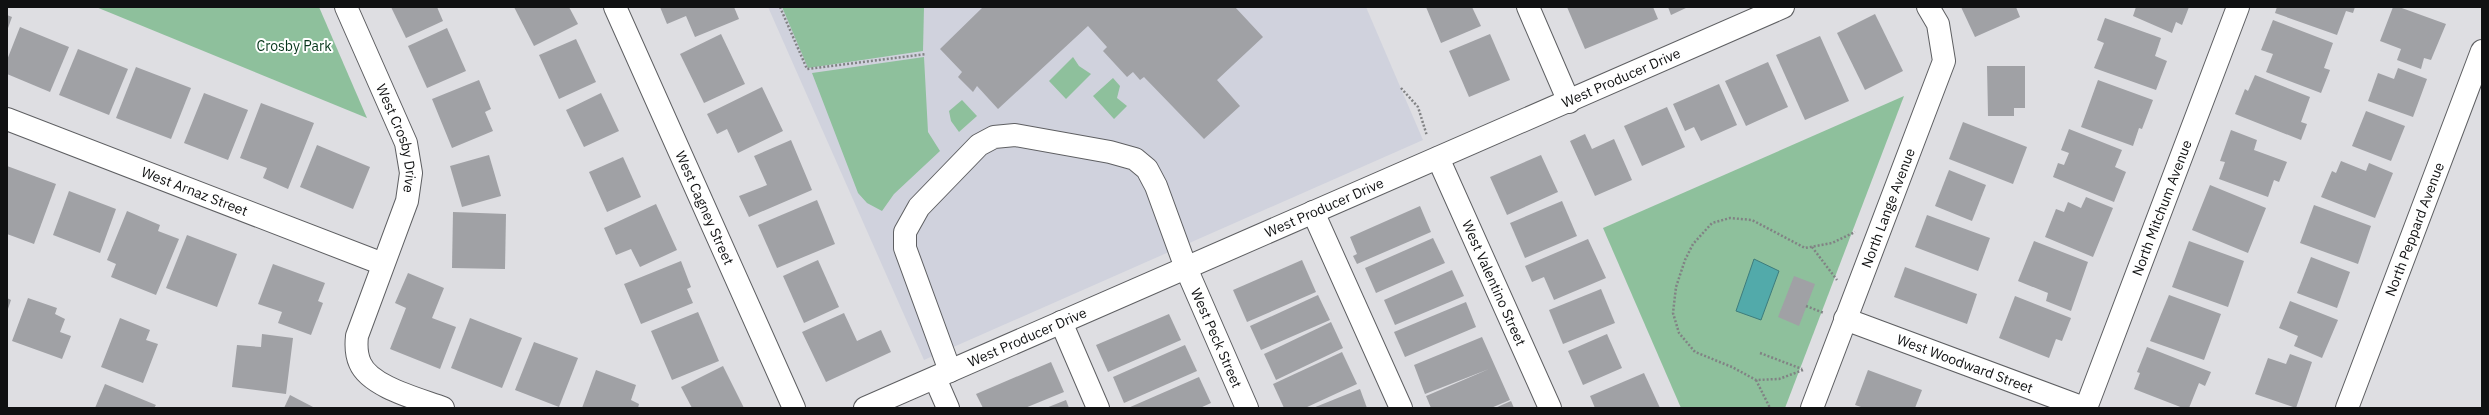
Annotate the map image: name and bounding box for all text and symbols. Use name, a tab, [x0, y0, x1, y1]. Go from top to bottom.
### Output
park label: Crosby Park	[256, 37, 332, 55]
street label: West Producer Drive	[1559, 44, 1684, 112]
street label: West Crosby Drive	[372, 81, 420, 194]
street label: North Mitchum Avenue	[2128, 137, 2196, 278]
street label: North Lange Avenue	[1857, 145, 1919, 270]
street label: West Cagney Street	[671, 148, 738, 268]
street label: North Peppard Avenue	[2381, 159, 2448, 299]
street label: West Arnaz Street	[139, 163, 250, 220]
street label: West Producer Drive	[1262, 173, 1387, 241]
street label: West Valentino Street	[1458, 217, 1530, 349]
street label: West Peck Street	[1187, 285, 1246, 391]
street label: West Producer Drive	[965, 303, 1090, 371]
street label: West Woodward Street	[1894, 330, 2036, 397]

